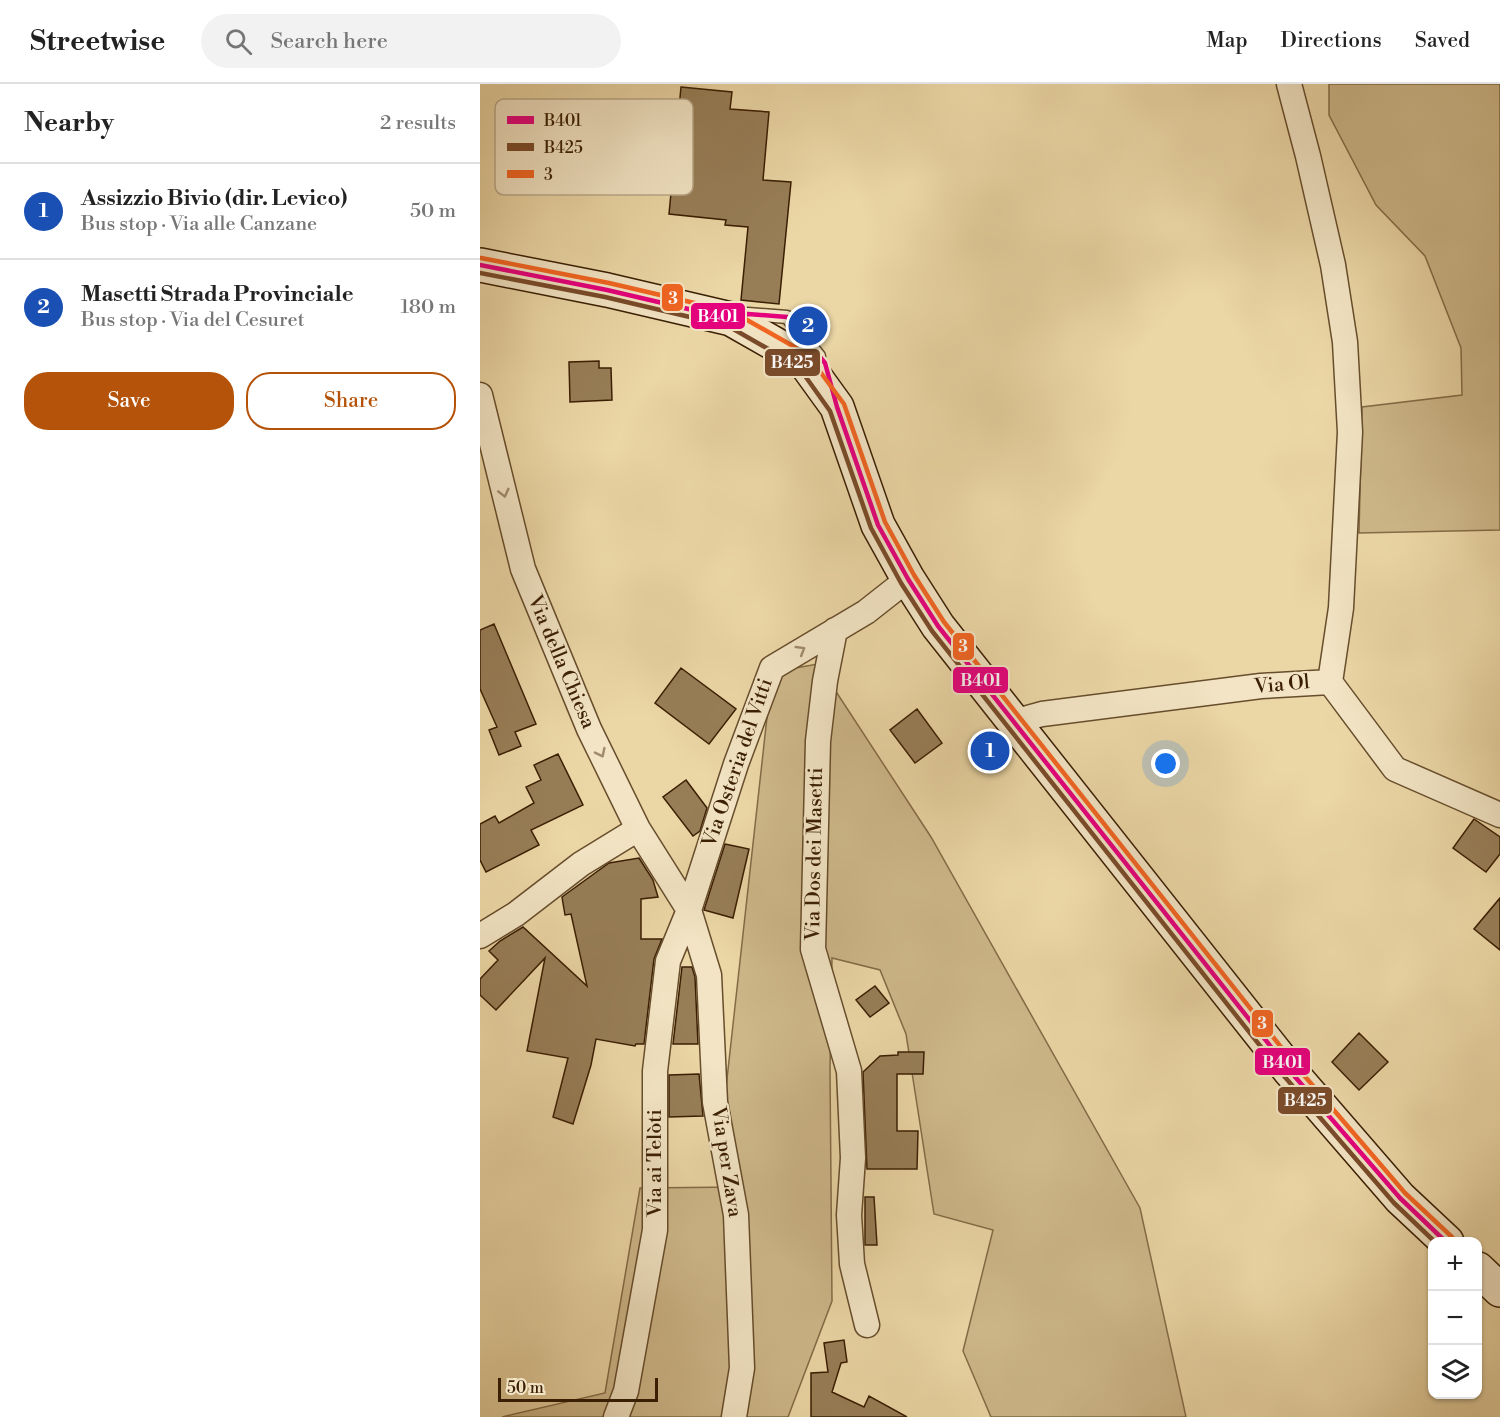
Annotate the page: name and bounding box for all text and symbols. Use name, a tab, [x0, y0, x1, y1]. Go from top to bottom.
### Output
search box	[201, 14, 621, 68]
text: Streetwise	[30, 24, 165, 59]
icon: search	[222, 25, 255, 58]
text: Search here	[270, 28, 388, 55]
text: Map	[1206, 28, 1248, 54]
text: Directions	[1281, 28, 1382, 54]
text: Saved	[1415, 28, 1470, 54]
legend	[495, 99, 693, 195]
text: Nearby	[24, 107, 114, 139]
text: 2 results	[380, 111, 456, 136]
text: B401	[543, 111, 582, 131]
text: B425	[543, 138, 583, 158]
text: 3	[544, 165, 553, 185]
text: Assizzio Bivio (dir. Levico)	[81, 185, 347, 212]
text: 1	[39, 199, 48, 224]
text: 50 m	[410, 199, 456, 224]
text: Bus stop · Via alle Canzane	[81, 212, 317, 237]
text: Masetti Strada Provinciale	[81, 281, 353, 308]
line badge: 3	[661, 283, 684, 312]
text: 3	[668, 289, 678, 309]
text: 2	[37, 295, 50, 320]
text: 180 m	[401, 295, 456, 320]
line badge: B401	[690, 302, 746, 330]
pin: 2	[788, 304, 828, 348]
text: B401	[697, 307, 739, 327]
text: Bus stop · Via del Cesuret	[81, 308, 305, 333]
line badge: B425	[764, 348, 821, 377]
text: B425	[771, 353, 813, 373]
button: Save	[24, 372, 234, 430]
button: Share	[246, 372, 456, 430]
one-way arrow	[496, 487, 509, 497]
street label: Via della Chiesa	[521, 590, 601, 733]
line badge: 3	[952, 632, 975, 661]
text: 3	[958, 637, 968, 657]
one-way arrow	[795, 646, 805, 658]
line badge: B401	[952, 666, 1009, 694]
street label: Via Ol	[1252, 670, 1311, 700]
text: B401	[960, 671, 1002, 691]
street label: Via Osteria del Vitti	[697, 675, 779, 852]
pin: 1	[970, 728, 1010, 774]
one-way arrow	[593, 747, 605, 758]
your location	[1151, 749, 1180, 778]
street label: Via Dos dei Masetti	[801, 767, 829, 942]
line badge: 3	[1251, 1009, 1274, 1038]
text: 3	[1257, 1014, 1267, 1034]
line badge: B401	[1254, 1047, 1311, 1076]
text: B401	[1262, 1053, 1304, 1073]
line badge: B425	[1277, 1086, 1333, 1115]
text: B425	[1284, 1091, 1326, 1111]
street label: Via per Zava	[705, 1104, 747, 1220]
street label: Via ai Telòti	[643, 1109, 668, 1218]
map controls	[1428, 1237, 1482, 1399]
button: +	[1428, 1237, 1482, 1291]
button: −	[1428, 1291, 1482, 1345]
button: layers	[1428, 1345, 1482, 1399]
scale bar	[498, 1375, 658, 1402]
text: 50 m	[507, 1378, 544, 1398]

